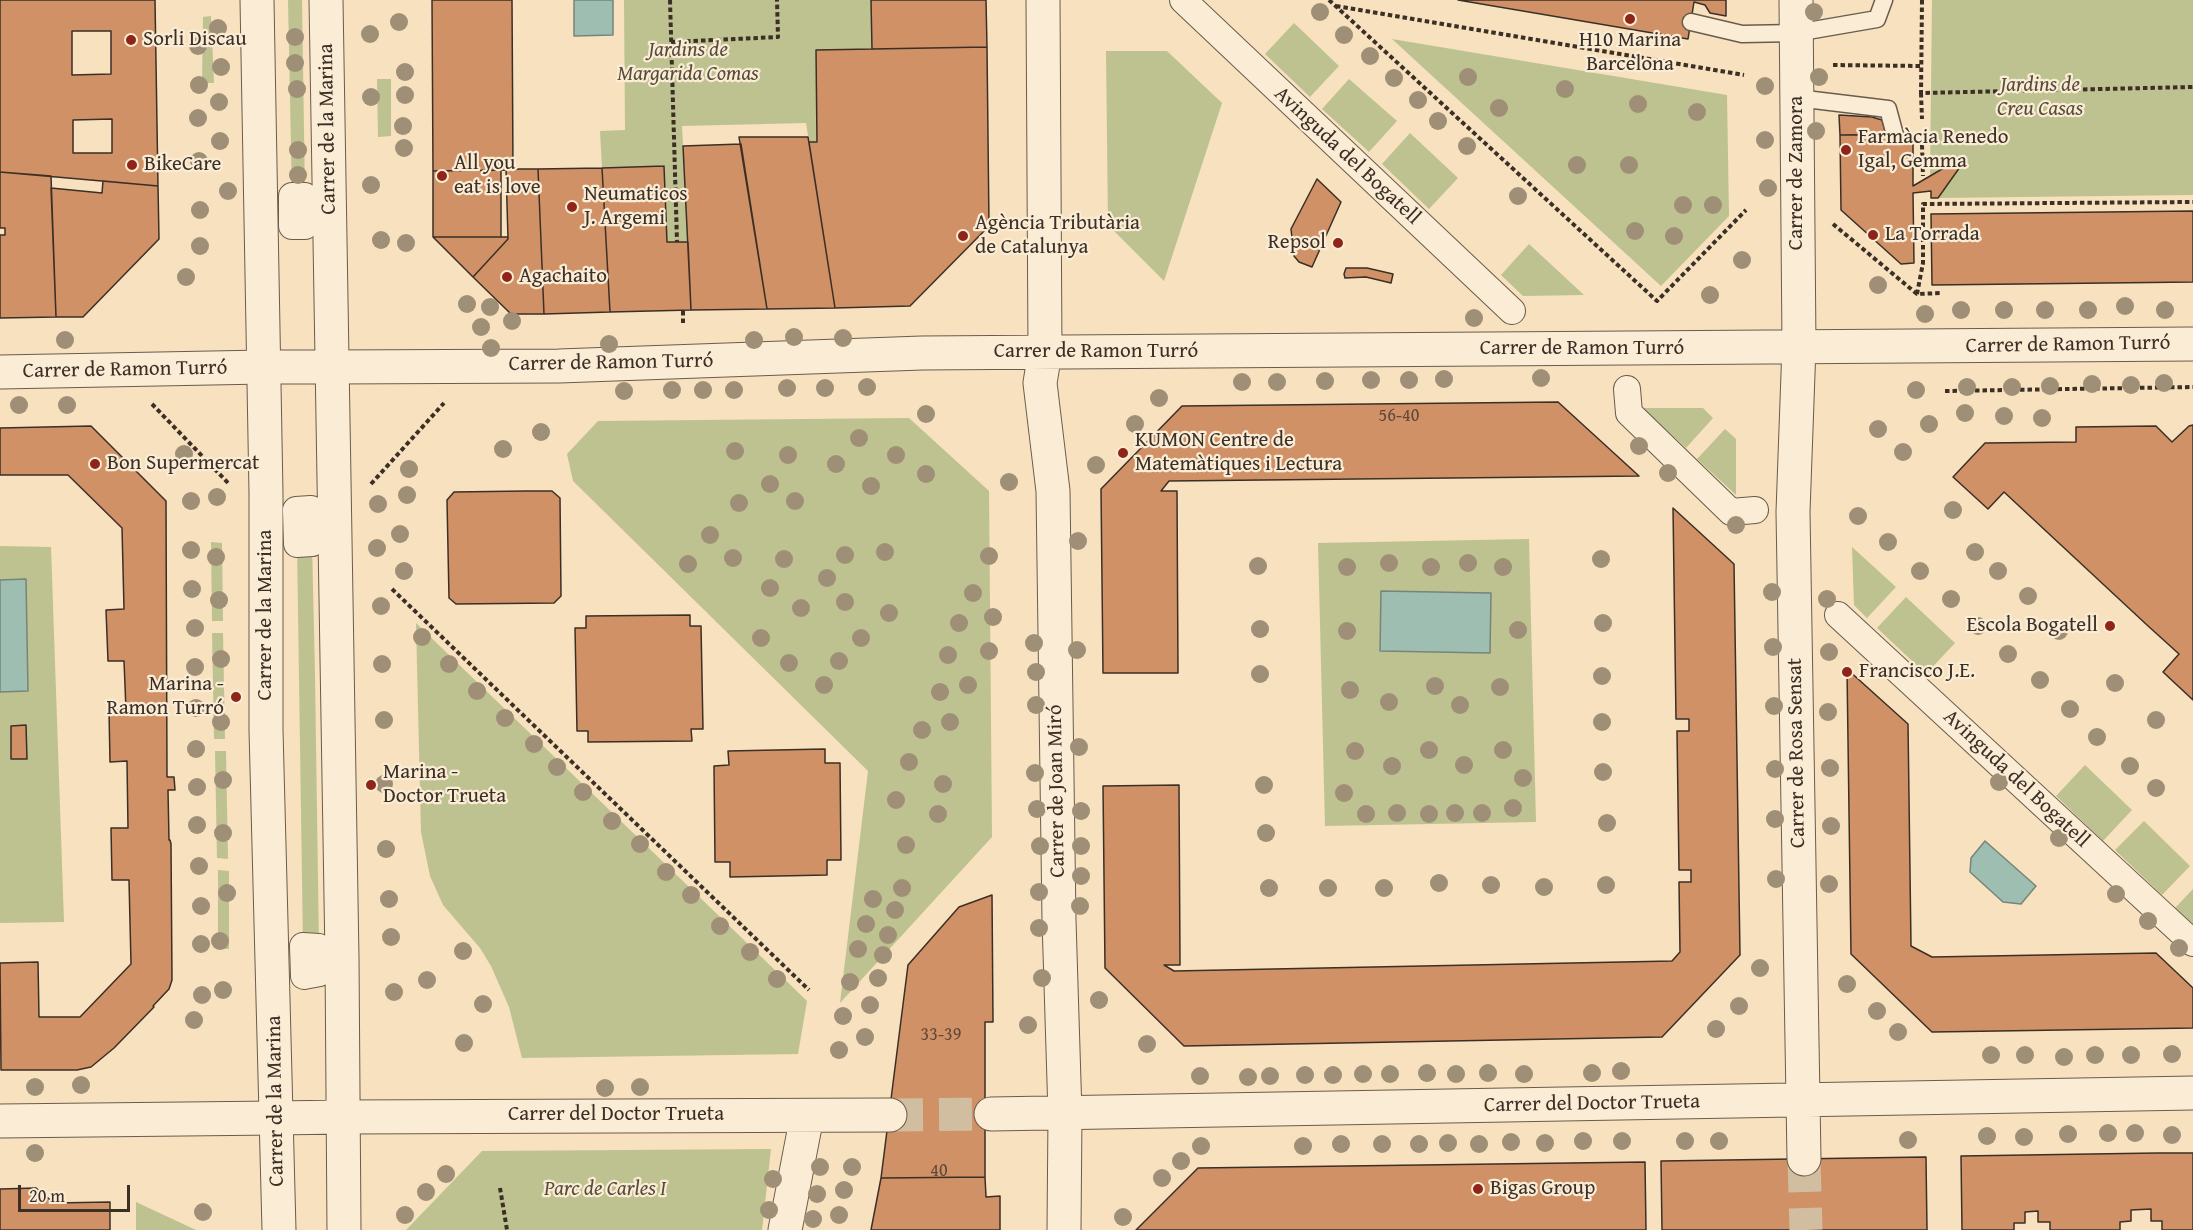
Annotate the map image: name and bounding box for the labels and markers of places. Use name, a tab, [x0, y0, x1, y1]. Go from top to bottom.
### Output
marker: H10 Marina Barcelona	[1623, 12, 1637, 26]
place label: Sorli Discau	[143, 27, 247, 53]
place label: H10 Marina Barcelona	[1579, 28, 1681, 78]
marker: Sorli Discau	[124, 33, 138, 47]
place label: Farmàcia Renedo Igal, Gemma	[1858, 125, 2008, 175]
marker: Farmàcia Renedo Igal, Gemma	[1839, 143, 1853, 157]
place label: All you eat is love	[454, 151, 541, 201]
place label: BikeCare	[144, 152, 221, 178]
marker: BikeCare	[125, 158, 139, 172]
marker: All you eat is love	[435, 169, 449, 183]
place label: Neumaticos J. Argemi	[584, 182, 688, 232]
marker: Neumaticos J. Argemi	[565, 200, 579, 214]
place label: Agència Tributària de Catalunya	[975, 211, 1140, 261]
place label: La Torrada	[1885, 222, 1980, 248]
marker: La Torrada	[1866, 228, 1880, 242]
marker: Agència Tributària de Catalunya	[956, 229, 970, 243]
place label: Repsol	[1268, 230, 1326, 256]
marker: Repsol	[1331, 236, 1345, 250]
place label: Agachaito	[519, 264, 607, 290]
marker: Agachaito	[500, 270, 514, 284]
place label: KUMON Centre de Matemàtiques i Lectura	[1135, 428, 1342, 478]
marker: KUMON Centre de Matemàtiques i Lectura	[1116, 446, 1130, 460]
place label: Bon Supermercat	[107, 451, 259, 477]
marker: Bon Supermercat	[88, 457, 102, 471]
place label: Escola Bogatell	[1967, 613, 2098, 639]
marker: Escola Bogatell	[2103, 619, 2117, 633]
place label: Francisco J.E.	[1859, 659, 1975, 685]
marker: Francisco J.E.	[1840, 665, 1854, 679]
place label: Marina - Ramon Turró	[107, 672, 224, 722]
marker: Marina - Ramon Turró	[229, 690, 243, 704]
place label: Marina - Doctor Trueta	[383, 760, 506, 810]
marker: Marina - Doctor Trueta	[364, 778, 378, 792]
place label: Bigas Group	[1490, 1176, 1595, 1202]
marker: Bigas Group	[1471, 1182, 1485, 1196]

